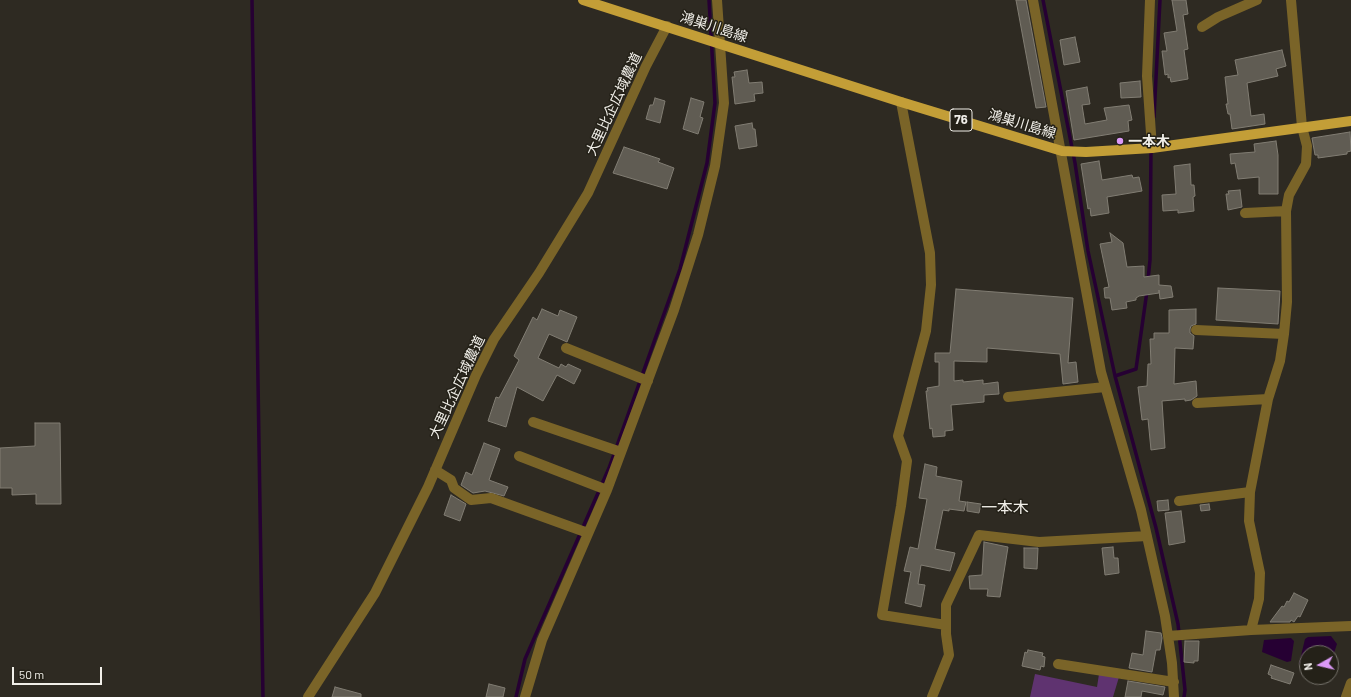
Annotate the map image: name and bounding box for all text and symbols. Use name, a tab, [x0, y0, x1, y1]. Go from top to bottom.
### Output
street label: 鴻巣川島線	[678, 8, 750, 46]
street label: 大里比企広域農道	[583, 50, 645, 158]
street label: 鴻巣川島線	[986, 106, 1058, 142]
road number: 76	[950, 109, 972, 131]
place label: 一本木	[1128, 133, 1170, 149]
marker: 一本木	[1115, 136, 1125, 146]
street label: 大里比企広域農道	[426, 333, 488, 441]
district label: 一本木	[981, 498, 1029, 518]
north arrow	[1299, 645, 1339, 685]
scale bar	[14, 659, 104, 685]
text: N	[1301, 662, 1315, 671]
text: 50 m	[19, 667, 44, 681]

